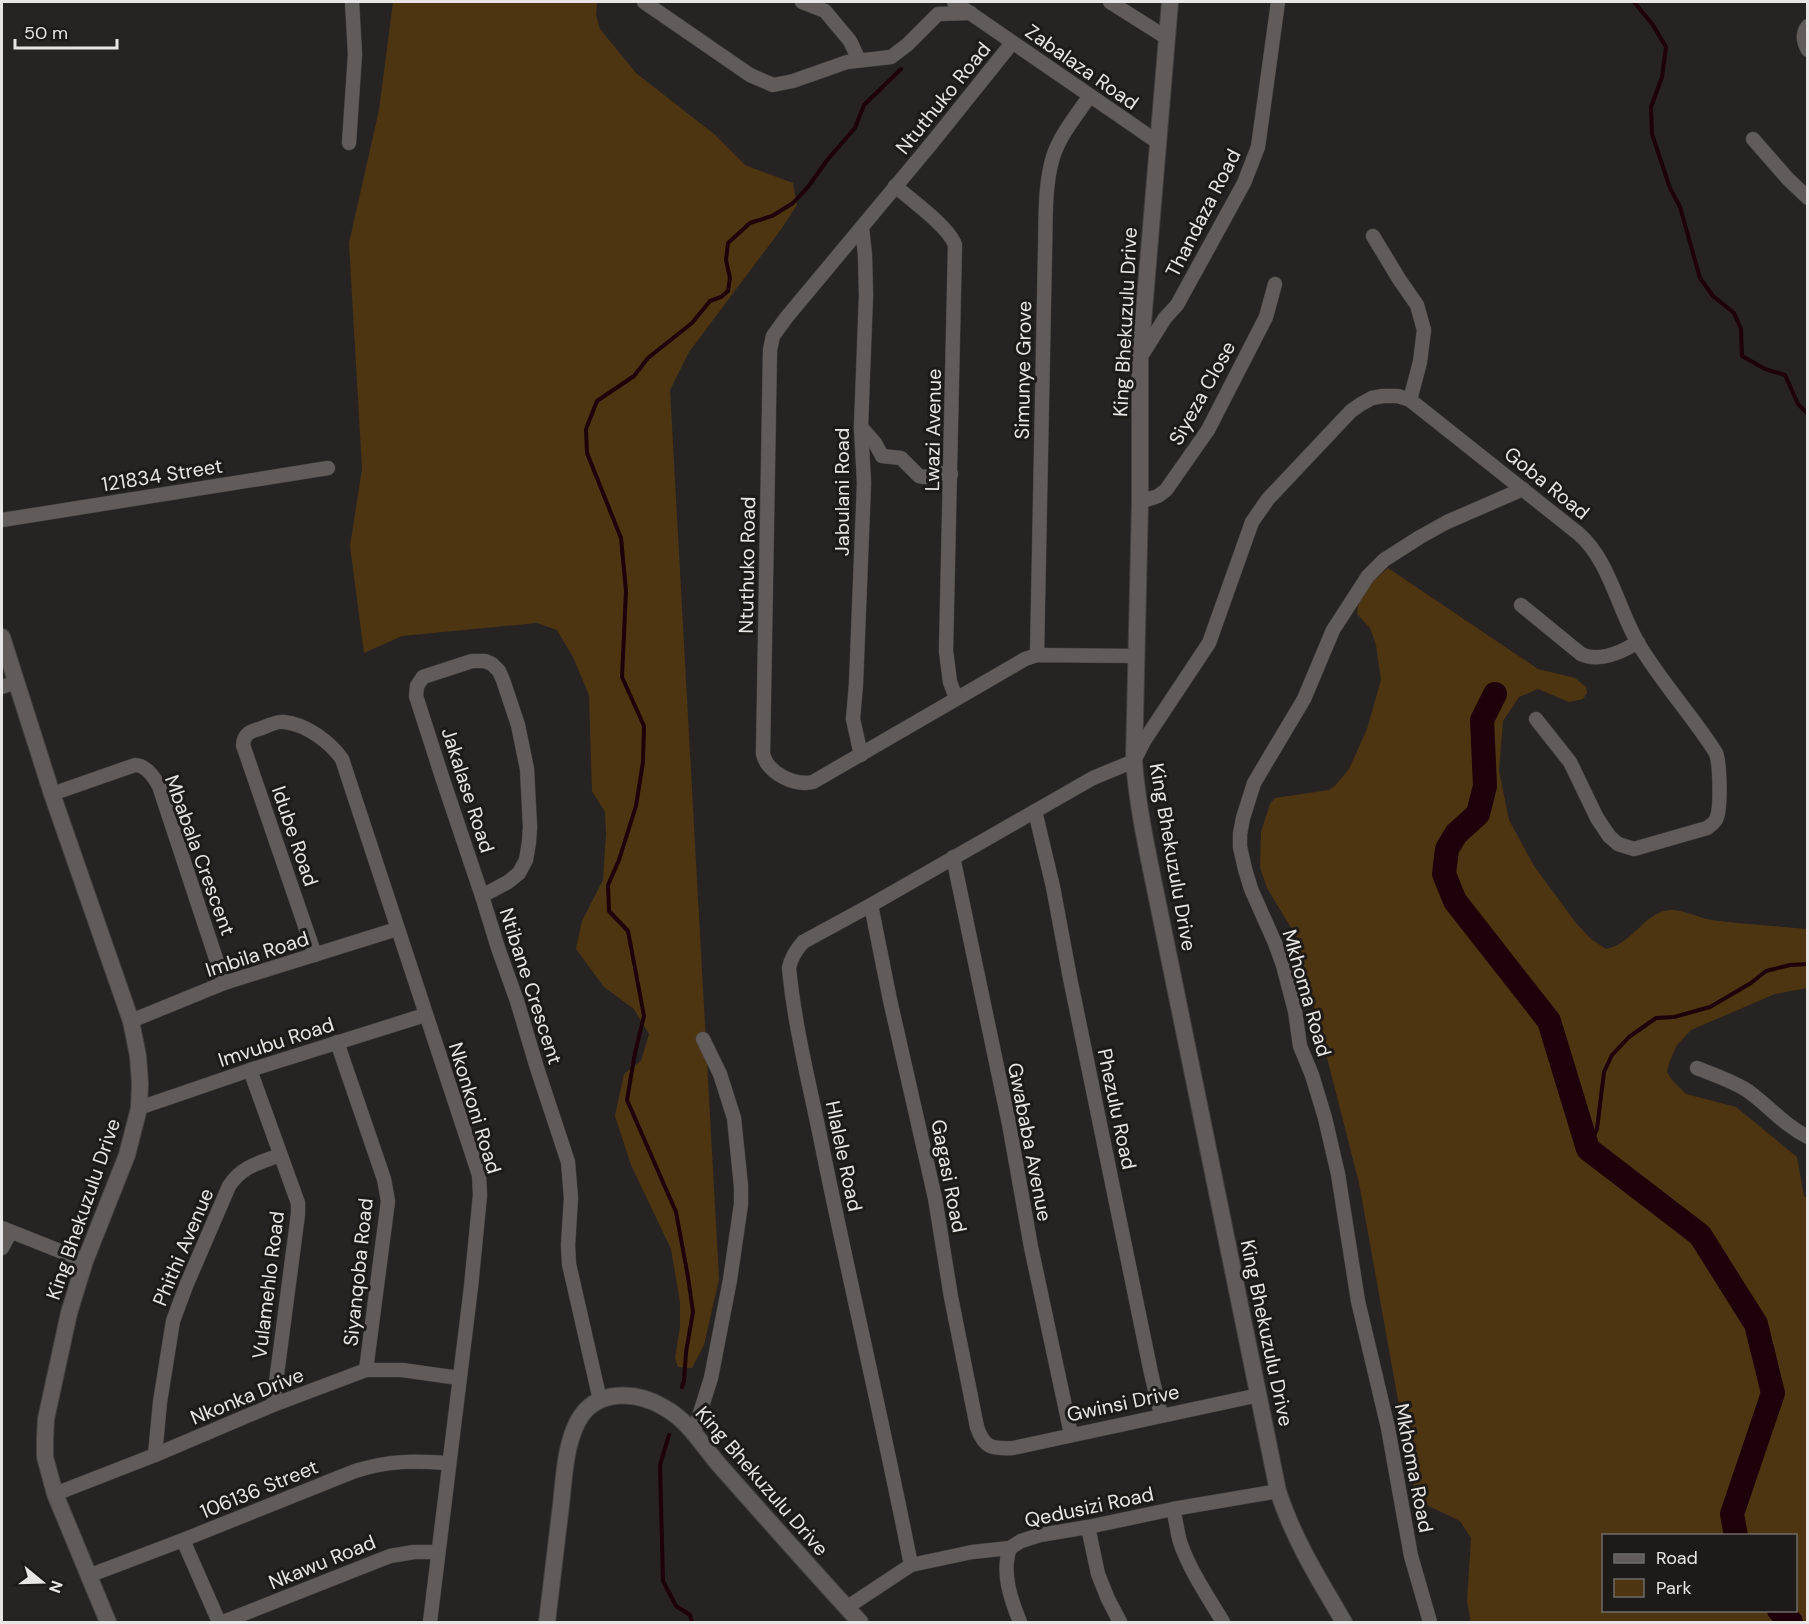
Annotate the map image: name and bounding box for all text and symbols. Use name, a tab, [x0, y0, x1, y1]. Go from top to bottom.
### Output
scale bar	[15, 12, 117, 50]
street label: Zabalaza Road	[1020, 18, 1144, 116]
text: 50 m	[24, 21, 68, 45]
street label: Ntuthuko Road	[890, 37, 996, 159]
street label: Thandaza Road	[1160, 145, 1246, 281]
street label: King Bhekuzulu Drive	[1107, 226, 1143, 418]
street label: Simunye Grove	[1009, 300, 1037, 440]
street label: Siyeza Close	[1163, 336, 1241, 450]
street label: Lwazi Avenue	[919, 368, 947, 492]
street label: Jabulani Road	[829, 428, 855, 556]
street label: Goba Road	[1499, 441, 1595, 525]
street label: 121834 Street	[100, 453, 224, 497]
street label: Ntuthuko Road	[733, 496, 761, 634]
street label: Jakalase Road	[435, 724, 501, 856]
street label: King Bhekuzulu Drive	[1144, 761, 1202, 953]
street label: Mbabala Crescent	[159, 771, 241, 939]
street label: Idube Road	[266, 782, 324, 890]
street label: Ntibane Crescent	[493, 905, 569, 1068]
street label: Imbila Road	[202, 925, 312, 983]
street label: Mkhoma Road	[1276, 927, 1338, 1059]
street label: Imvubu Road	[215, 1011, 337, 1073]
street label: Nkonkoni Road	[443, 1039, 507, 1177]
street label: Phezulu Road	[1092, 1046, 1142, 1172]
street label: Gwababa Avenue	[1002, 1060, 1058, 1224]
street label: Hlalele Road	[820, 1098, 868, 1214]
street label: King Bhekuzulu Drive	[40, 1115, 126, 1303]
street label: Gagasi Road	[925, 1117, 973, 1235]
street label: Phithi Avenue	[147, 1184, 219, 1310]
street label: Siyanqoba Road	[337, 1197, 379, 1347]
street label: Vulamehlo Road	[246, 1210, 290, 1360]
street label: King Bhekuzulu Drive	[1235, 1237, 1299, 1429]
street label: Nkonka Drive	[186, 1361, 308, 1431]
street label: Gwinsi Drive	[1064, 1378, 1182, 1428]
street label: King Bhekuzulu Drive	[690, 1401, 834, 1561]
street label: Mkhoma Road	[1389, 1401, 1439, 1535]
street label: 106136 Street	[196, 1453, 322, 1524]
street label: Qedusizi Road	[1022, 1481, 1156, 1533]
street label: Nkawu Road	[265, 1529, 379, 1595]
legend	[1602, 1534, 1797, 1612]
text: Road	[1656, 1546, 1698, 1570]
north arrow	[12, 1552, 72, 1612]
text: Park	[1656, 1576, 1692, 1600]
text: N	[44, 1578, 68, 1596]

